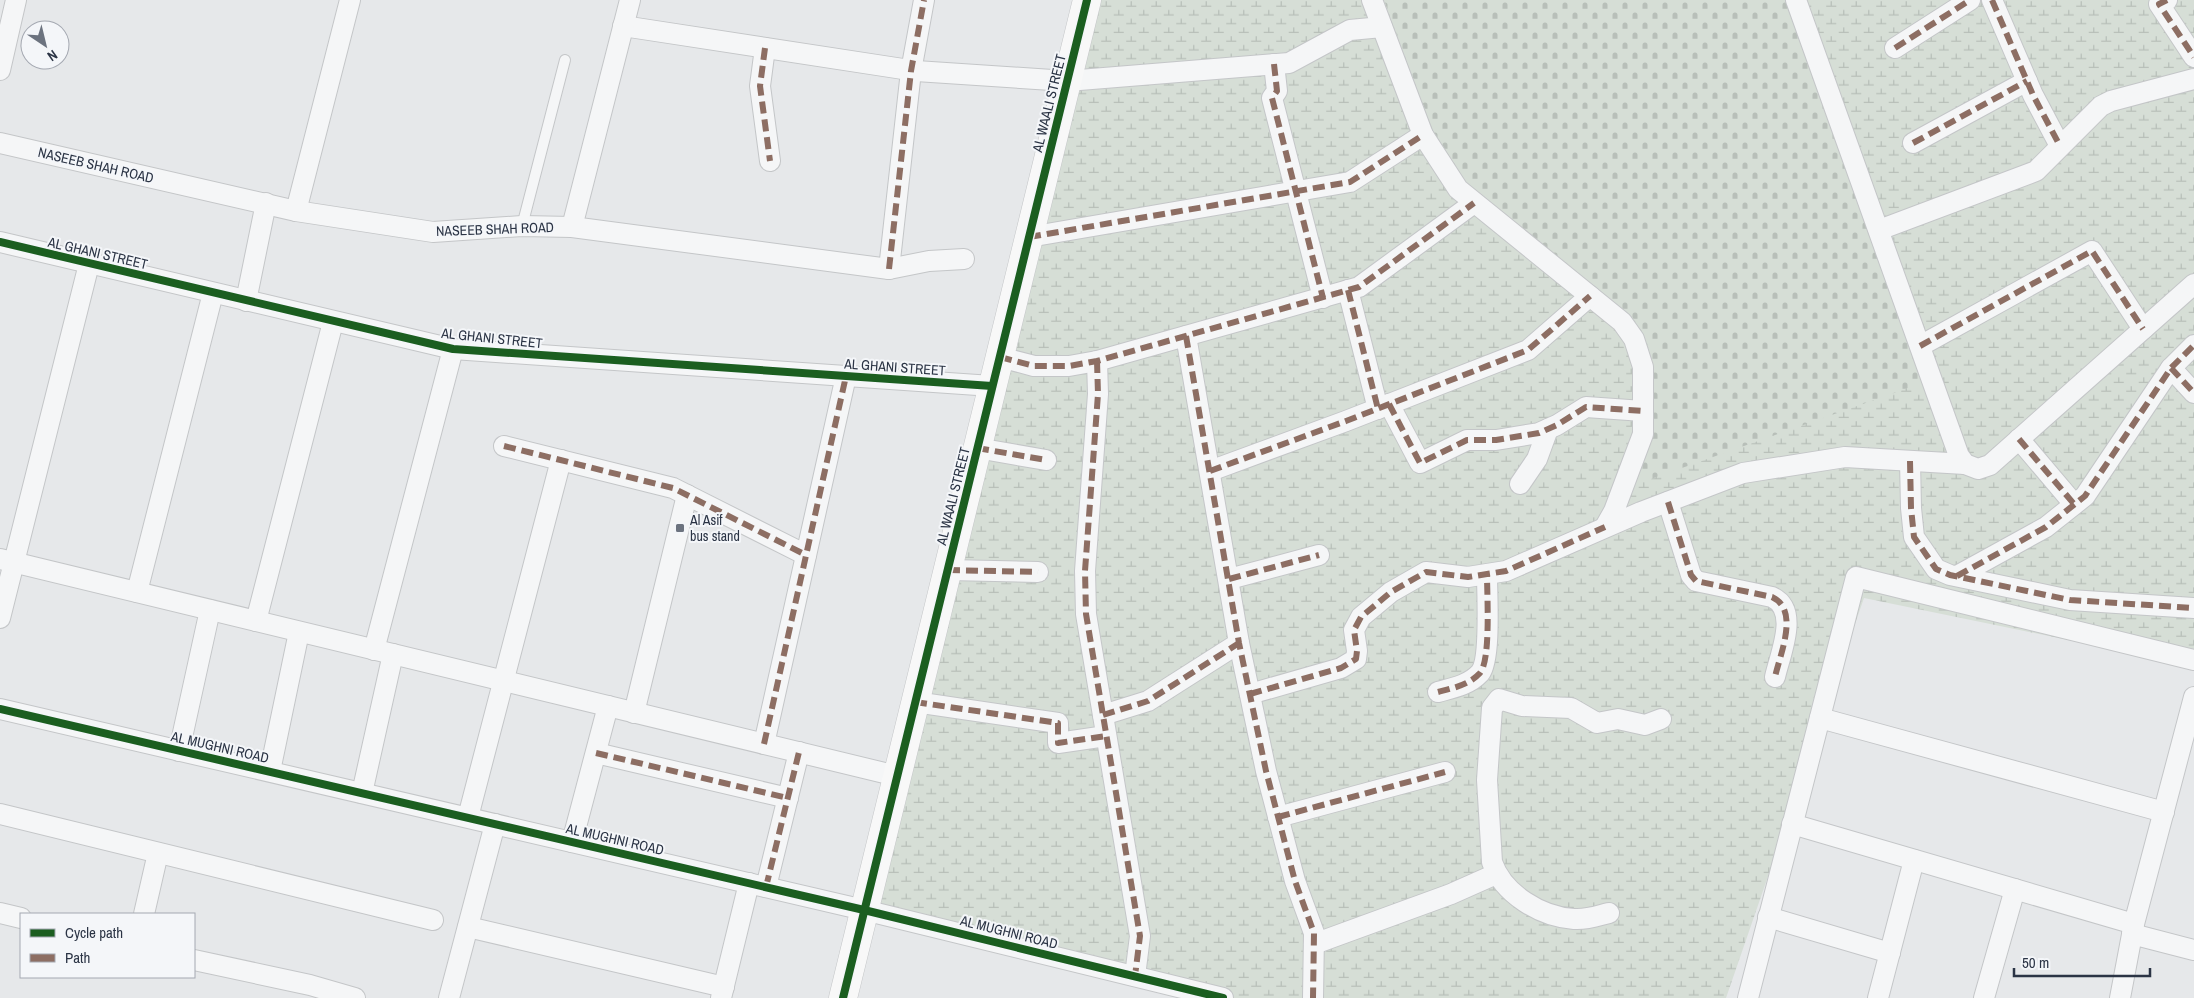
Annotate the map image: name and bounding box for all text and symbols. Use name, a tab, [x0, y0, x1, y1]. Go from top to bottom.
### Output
north arrow	[20, 20, 70, 70]
text: N	[44, 46, 61, 65]
street label: AL WAALI STREET	[1028, 52, 1070, 155]
street label: NASEEB SHAH ROAD	[36, 143, 156, 187]
street label: NASEEB SHAH ROAD	[436, 218, 554, 240]
street label: AL GHANI STREET	[45, 233, 150, 273]
street label: AL GHANI STREET	[440, 324, 543, 352]
street label: AL GHANI STREET	[843, 354, 946, 380]
street label: AL WAALI STREET	[932, 445, 974, 548]
place label: Al Asif bus stand	[689, 511, 740, 545]
marker: Al Asif bus stand	[674, 522, 686, 534]
street label: AL MUGHNI ROAD	[168, 727, 271, 767]
street label: AL MUGHNI ROAD	[563, 819, 666, 859]
street label: AL MUGHNI ROAD	[957, 911, 1060, 953]
legend	[20, 913, 195, 978]
text: Cycle path	[65, 922, 123, 943]
scale bar	[2014, 946, 2150, 978]
text: Path	[65, 947, 90, 968]
text: 50 m	[2022, 952, 2049, 973]

